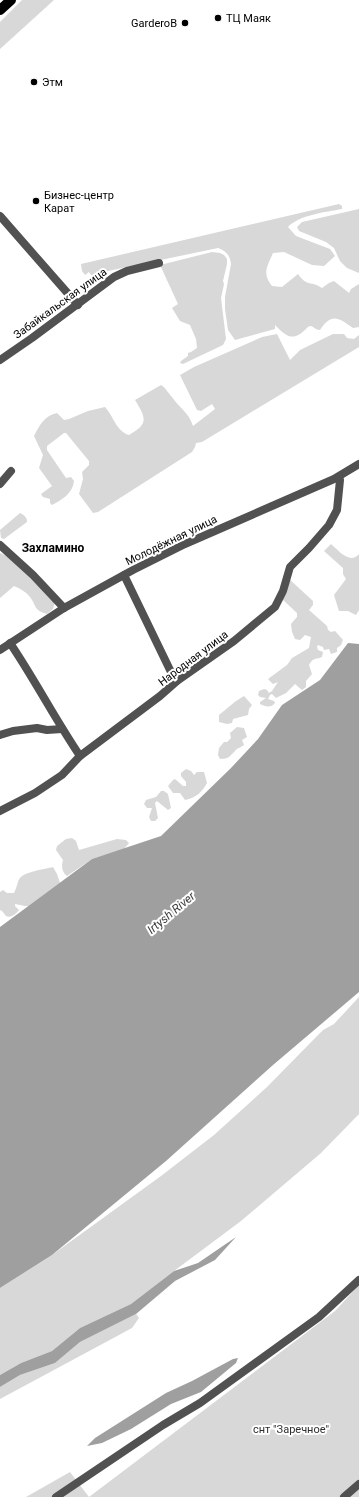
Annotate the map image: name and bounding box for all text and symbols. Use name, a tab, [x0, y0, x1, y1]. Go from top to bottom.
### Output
place label: ТЦ Маяк	[226, 12, 271, 25]
marker: ТЦ Маяк	[213, 13, 223, 23]
place label: GarderoB	[131, 17, 177, 30]
marker: GarderoB	[180, 18, 190, 28]
place label: Этм	[42, 76, 63, 89]
marker: Этм	[29, 77, 39, 87]
place label: Бизнес-центр Карат	[44, 189, 114, 215]
marker: Бизнес-центр Карат	[31, 196, 41, 206]
street label: Забайкальская улица	[11, 265, 109, 342]
street label: Молодёжная улица	[123, 513, 219, 568]
district label: Захламино	[22, 541, 85, 555]
street label: Народная улица	[156, 628, 231, 689]
water label: Irtysh River	[144, 888, 198, 937]
park label: снт "Заречное"	[253, 1423, 329, 1436]

